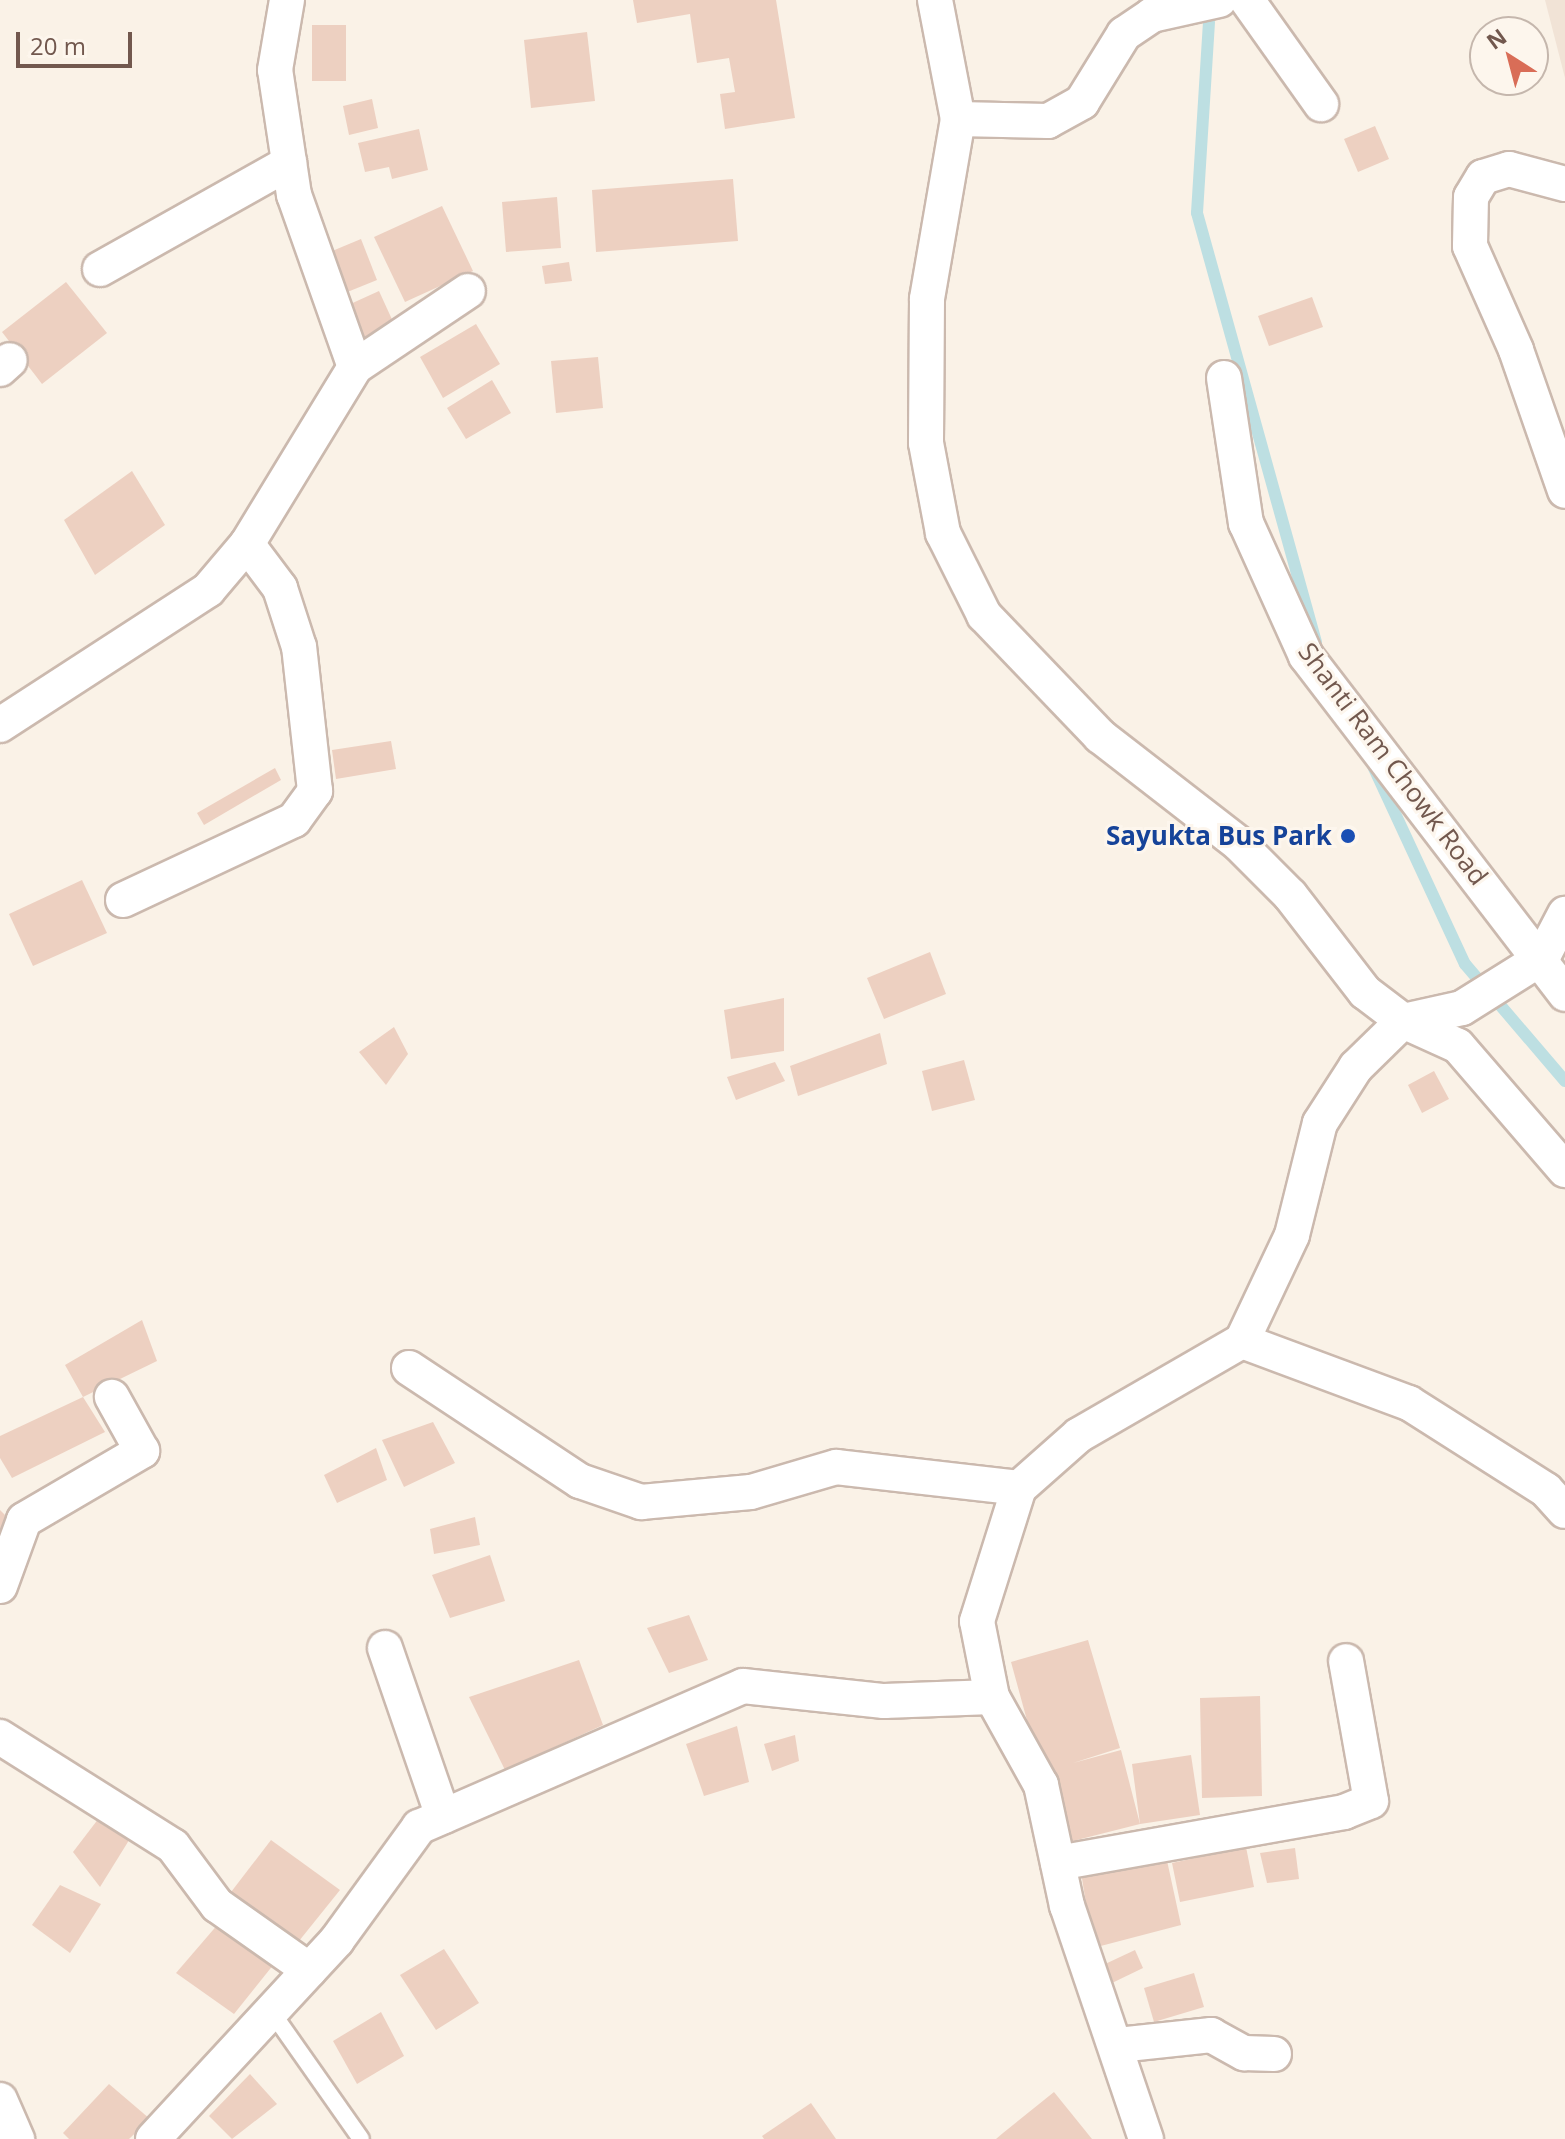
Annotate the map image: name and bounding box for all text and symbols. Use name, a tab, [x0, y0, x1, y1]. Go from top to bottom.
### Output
scale bar	[20, 16, 136, 66]
north arrow	[1469, 16, 1549, 96]
text: N	[1480, 21, 1512, 56]
text: 20 m	[30, 29, 86, 62]
street label: Shanti Ram Chowk Road	[1292, 637, 1494, 891]
place label: Sayukta Bus Park	[1106, 820, 1332, 852]
marker: Sayukta Bus Park	[1339, 827, 1357, 845]

